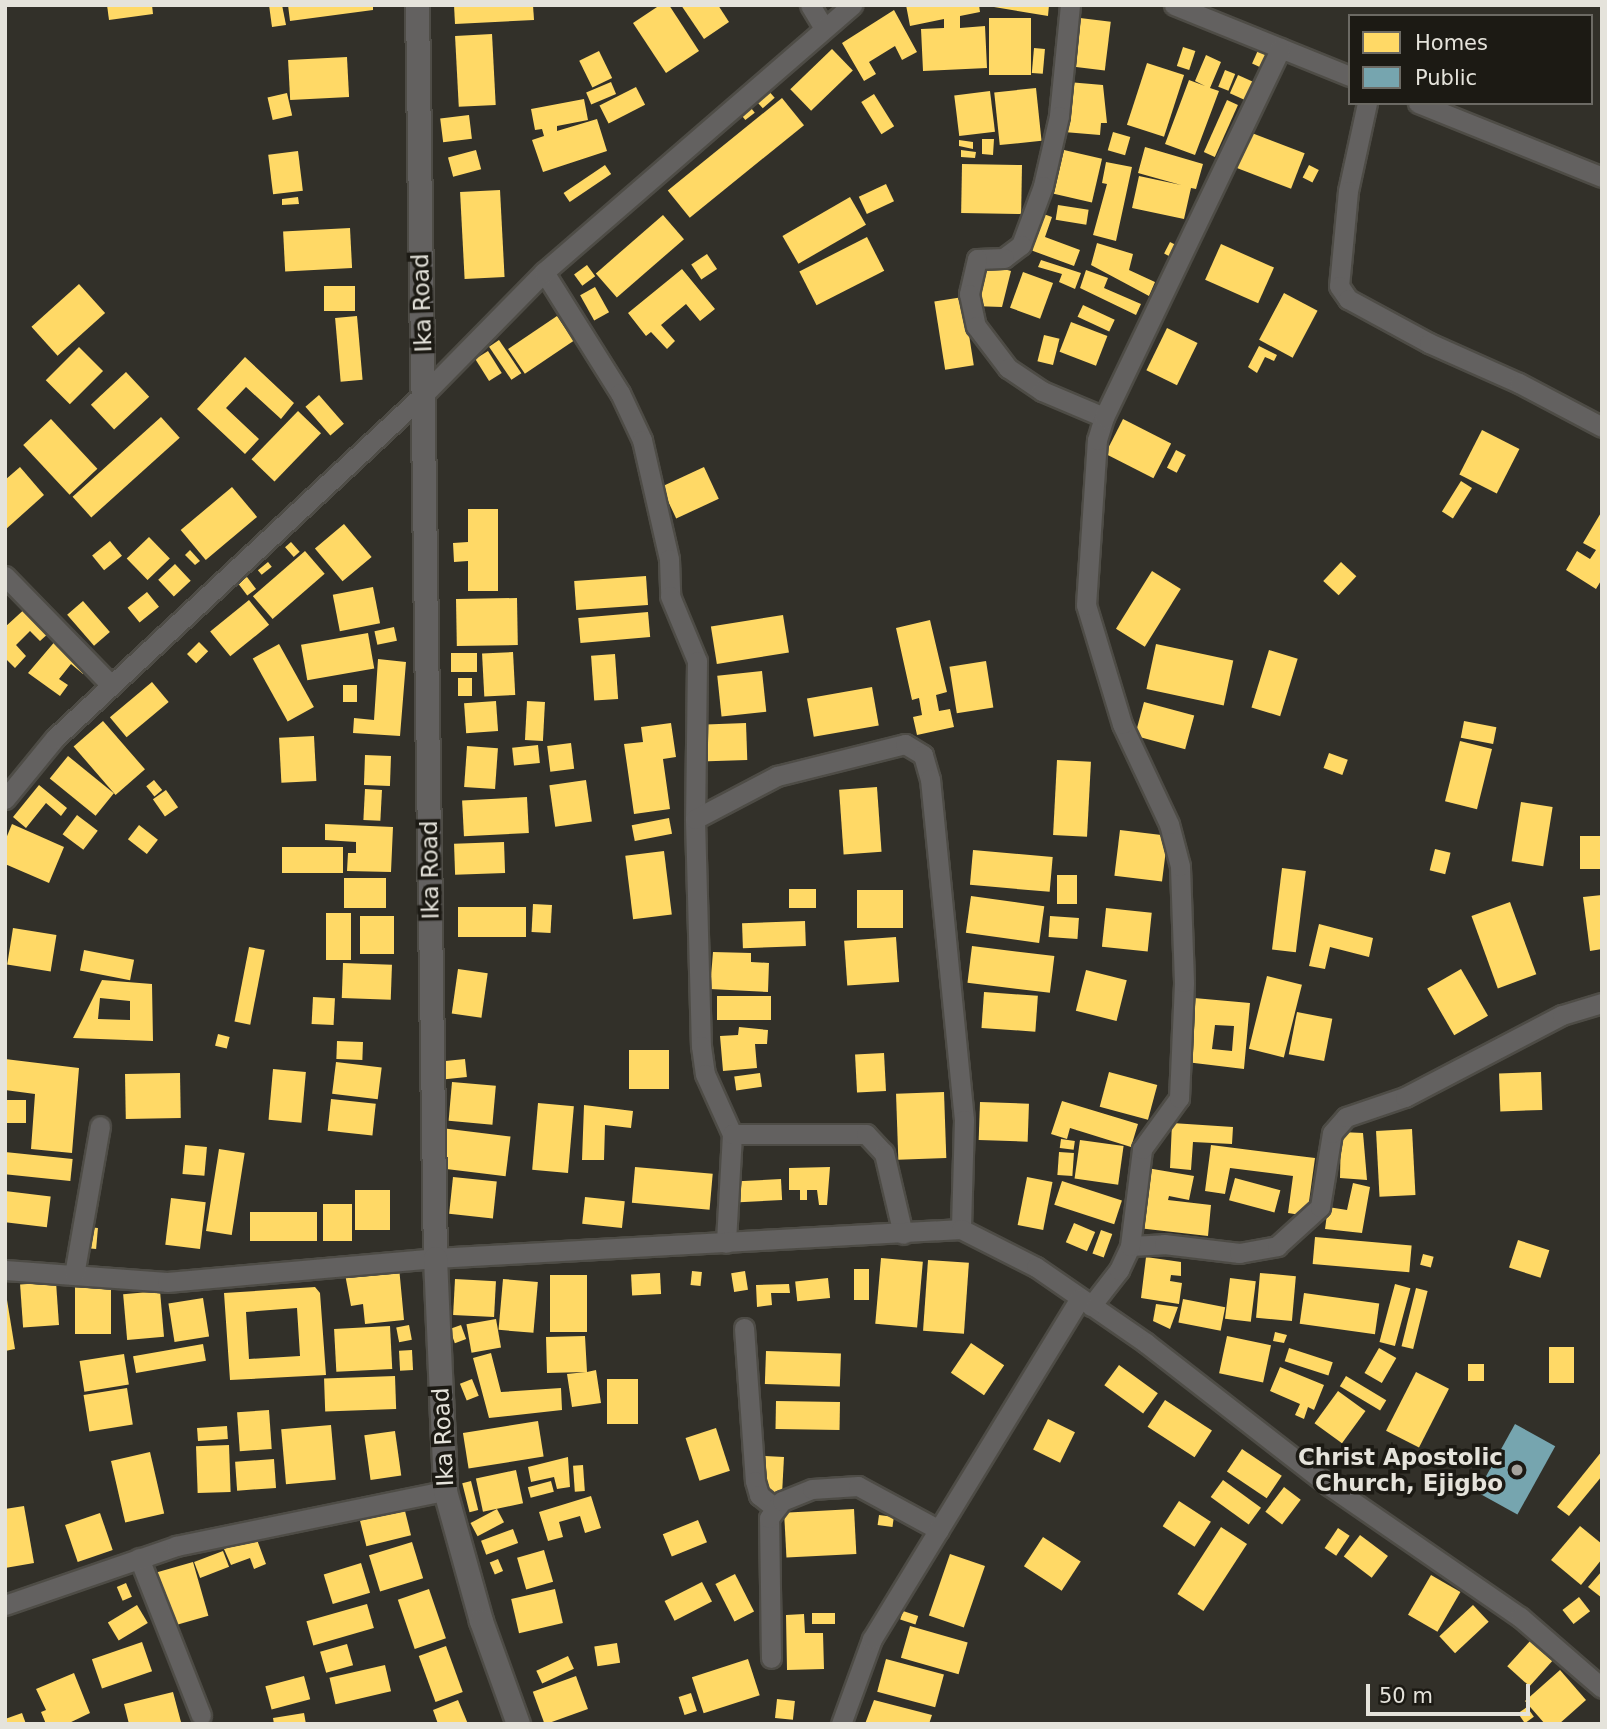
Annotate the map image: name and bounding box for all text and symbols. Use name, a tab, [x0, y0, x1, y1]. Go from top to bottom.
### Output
legend	[1348, 14, 1593, 105]
text: Homes	[1415, 31, 1488, 55]
text: Public	[1415, 66, 1477, 90]
street label: Ika Road	[406, 253, 438, 353]
street label: Ika Road	[415, 820, 445, 920]
street label: Ika Road	[427, 1387, 459, 1487]
place label: Christ Apostolic Church, Ejigbo	[1298, 1443, 1503, 1497]
marker: Christ Apostolic Church, Ejigbo	[1509, 1462, 1525, 1478]
scale bar	[1369, 1670, 1534, 1714]
text: 50 m	[1379, 1684, 1433, 1708]

